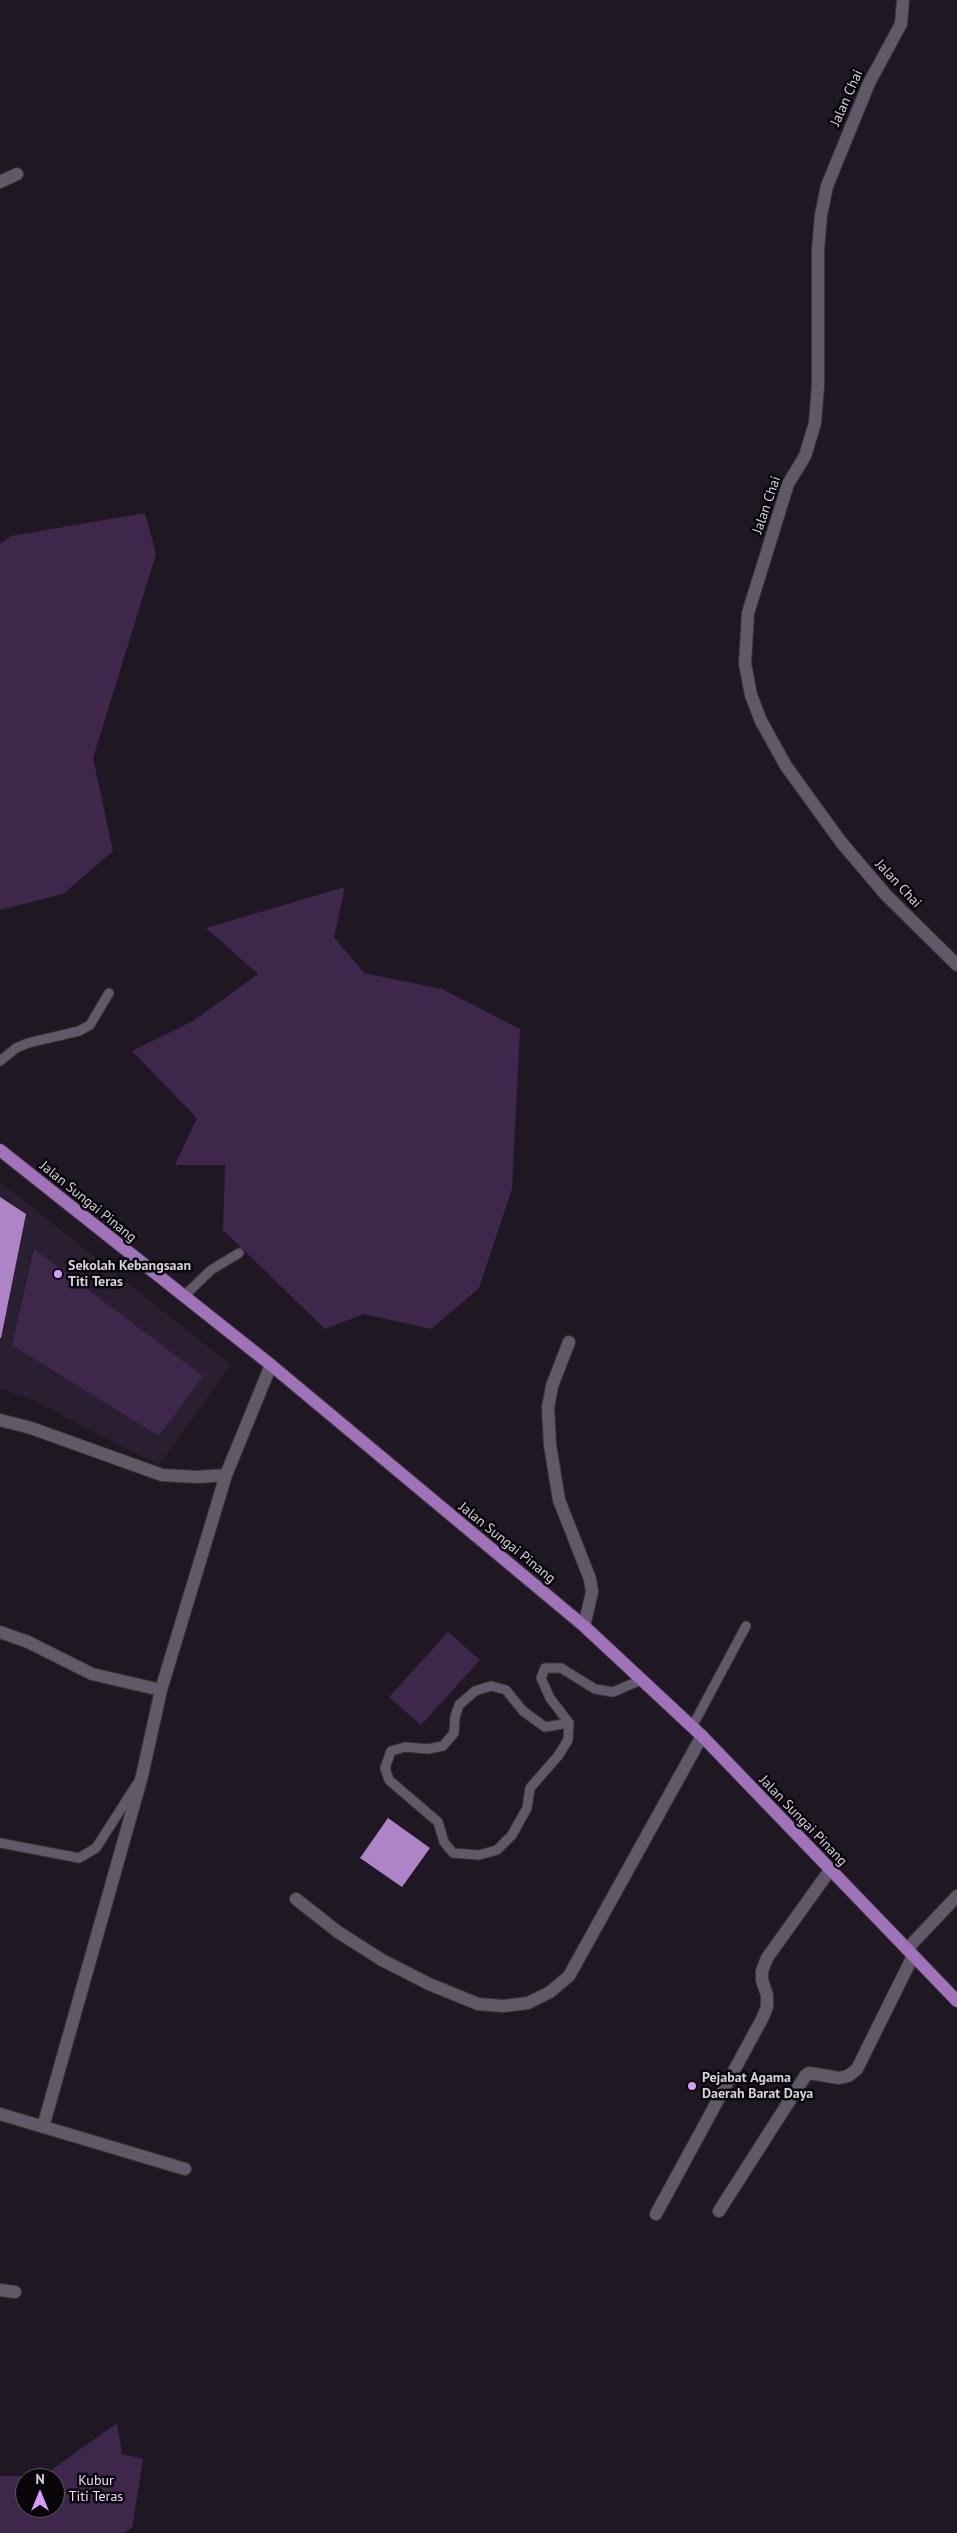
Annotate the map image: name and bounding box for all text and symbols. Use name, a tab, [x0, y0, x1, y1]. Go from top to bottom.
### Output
street label: Jalan Chai	[827, 67, 867, 129]
street label: Jalan Chai	[749, 474, 785, 536]
street label: Jalan Chai	[871, 856, 925, 912]
street label: Jalan Sungai Pinang	[36, 1158, 140, 1246]
place label: Sekolah Kebangsaan Titi Teras	[68, 1258, 191, 1290]
marker: Sekolah Kebangsaan Titi Teras	[52, 1268, 64, 1280]
street label: Jalan Sungai Pinang	[455, 1499, 559, 1587]
street label: Jalan Sungai Pinang	[755, 1772, 851, 1870]
place label: Pejabat Agama Daerah Barat Daya	[702, 2070, 813, 2102]
marker: Pejabat Agama Daerah Barat Daya	[686, 2080, 698, 2092]
north arrow	[15, 2468, 65, 2518]
text: N	[35, 2470, 45, 2488]
park label: Kubur Titi Teras	[69, 2473, 123, 2506]

